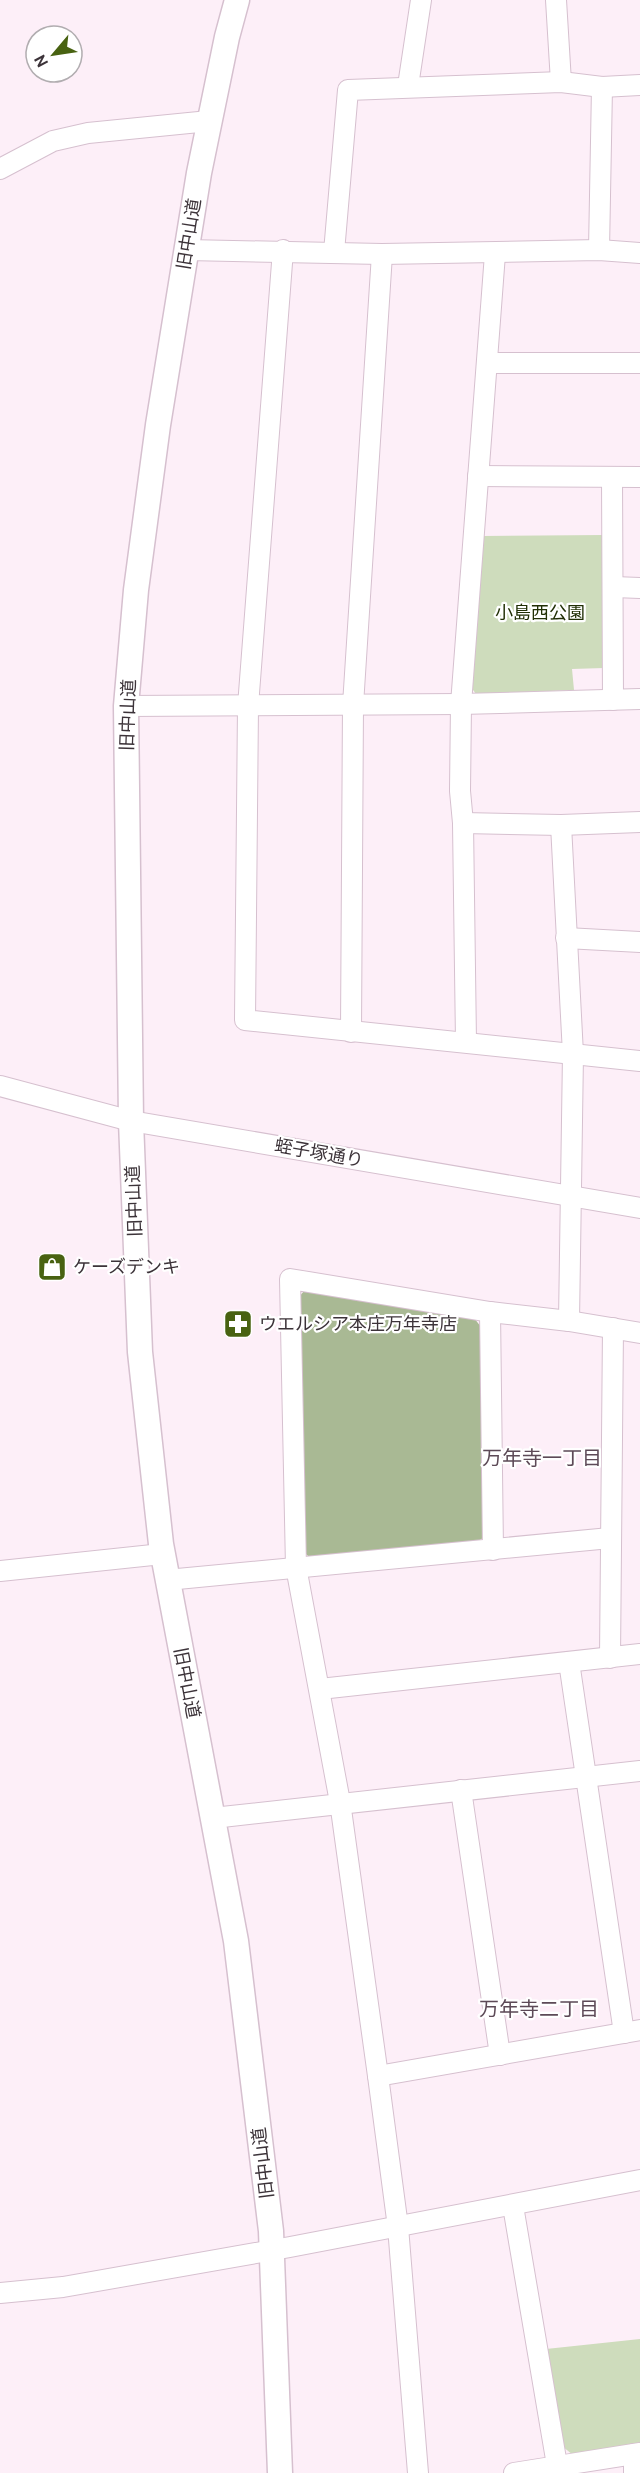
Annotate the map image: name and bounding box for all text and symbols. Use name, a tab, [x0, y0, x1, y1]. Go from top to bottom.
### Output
north arrow	[24, 24, 84, 84]
text: N	[30, 51, 52, 71]
street label: 旧中山道	[173, 197, 205, 271]
park label: 小島西公園	[495, 602, 585, 624]
street label: 旧中山道	[116, 679, 140, 751]
street label: 蛭子塚通り	[273, 1134, 365, 1172]
street label: 旧中山道	[122, 1165, 146, 1237]
shop icon: ケーズデンキ	[36, 1251, 68, 1283]
place label: ケーズデンキ	[73, 1256, 180, 1278]
pharmacy icon: ウエルシア本庄万年寺店	[222, 1308, 254, 1340]
place label: ウエルシア本庄万年寺店	[259, 1313, 457, 1335]
district label: 万年寺一丁目	[482, 1446, 602, 1470]
street label: 旧中山道	[169, 1646, 205, 1720]
district label: 万年寺二丁目	[479, 1997, 599, 2021]
street label: 旧中山道	[248, 2126, 278, 2200]

